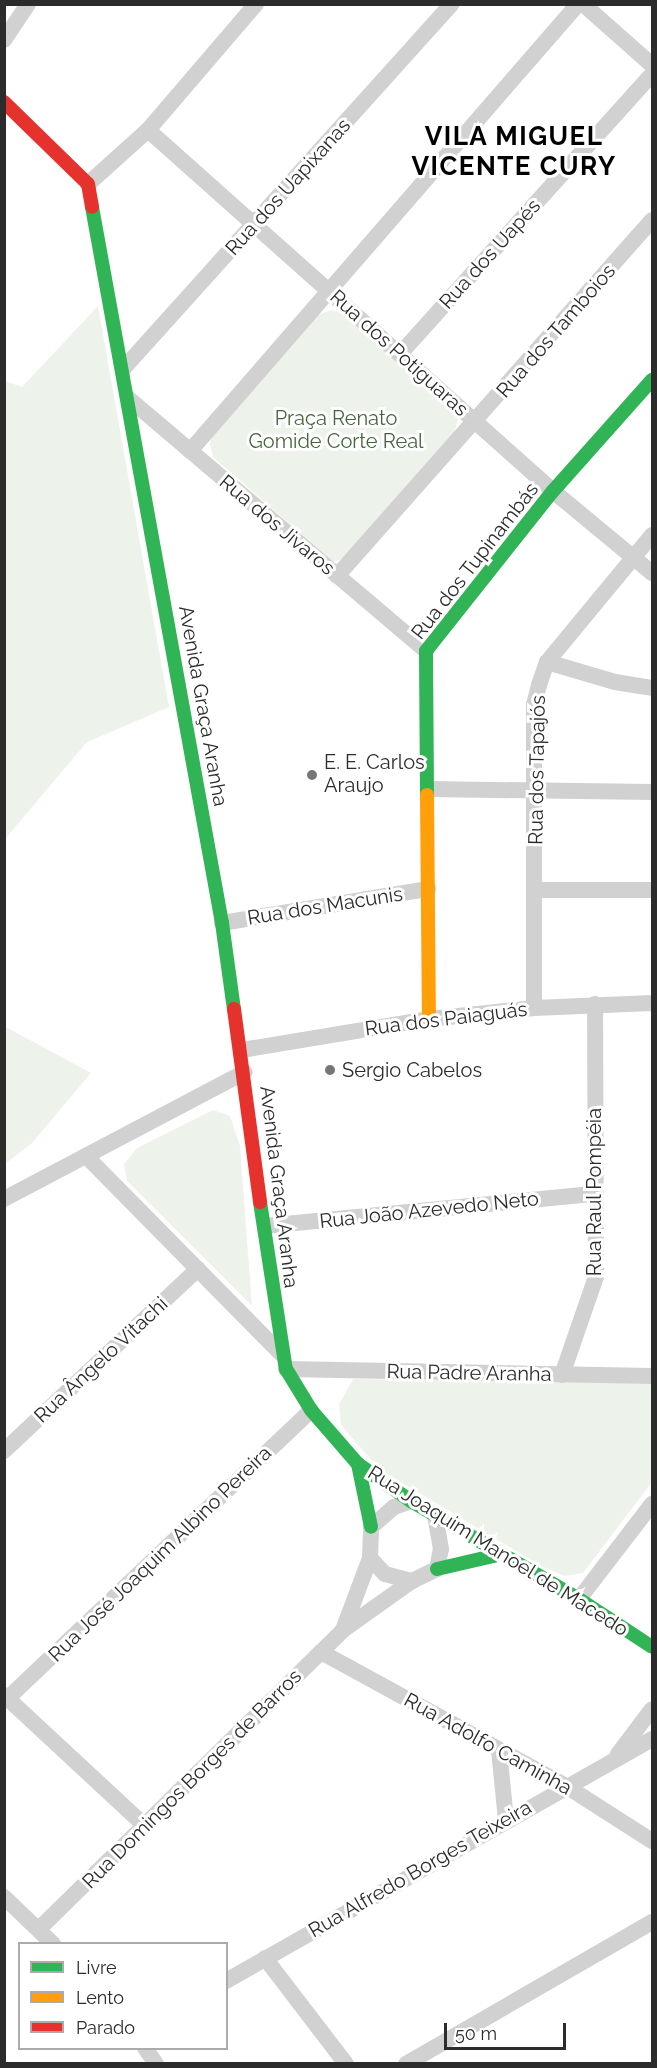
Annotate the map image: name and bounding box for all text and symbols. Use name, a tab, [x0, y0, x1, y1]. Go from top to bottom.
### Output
street label: Rua dos Uapixanas	[220, 114, 356, 260]
district label: VILA MIGUEL VICENTE CURY	[411, 121, 617, 182]
street label: Rua dos Uapés	[434, 194, 546, 314]
street label: Rua dos Tamboios	[491, 259, 621, 403]
street label: Rua dos Potiguaras	[325, 285, 473, 421]
park label: Praça Renato Gomide Corte Real	[248, 407, 424, 454]
street label: Rua dos Jivaros	[214, 470, 340, 580]
street label: Rua dos Tupinambás	[406, 478, 544, 644]
street label: Avenida Graça Aranha	[173, 603, 233, 809]
street label: Rua dos Tapajós	[524, 695, 550, 845]
place label: E. E. Carlos Araujo	[324, 751, 425, 798]
marker: E. E. Carlos Araujo	[305, 768, 319, 782]
street label: Rua dos Macunis	[246, 882, 404, 930]
street label: Rua dos Paiaguás	[364, 997, 528, 1041]
place label: Sergio Cabelos	[342, 1058, 482, 1082]
marker: Sergio Cabelos	[323, 1063, 337, 1077]
street label: Avenida Graça Aranha	[255, 1084, 303, 1290]
street label: Rua Raul Pompéia	[582, 1108, 606, 1276]
street label: Rua João Azevedo Neto	[318, 1186, 540, 1234]
street label: Rua Ângelo Vitachi	[29, 1292, 173, 1428]
street label: Rua Padre Aranha	[386, 1360, 552, 1386]
street label: Rua José Joaquim Albino Pereira	[43, 1441, 277, 1667]
street label: Rua Joaquim Manoel de Macedo	[363, 1460, 633, 1642]
street label: Rua Domingos Borges de Barros	[77, 1664, 307, 1894]
street label: Rua Adolfo Caminha	[400, 1688, 576, 1800]
street label: Rua Alfredo Borges Teixeira	[304, 1795, 536, 1943]
legend	[18, 1942, 228, 2050]
text: Livre	[76, 1957, 117, 1978]
text: Lento	[76, 1987, 124, 2008]
scale bar	[447, 2011, 568, 2049]
text: Parado	[76, 2017, 135, 2038]
text: 50 m	[455, 2023, 497, 2044]

